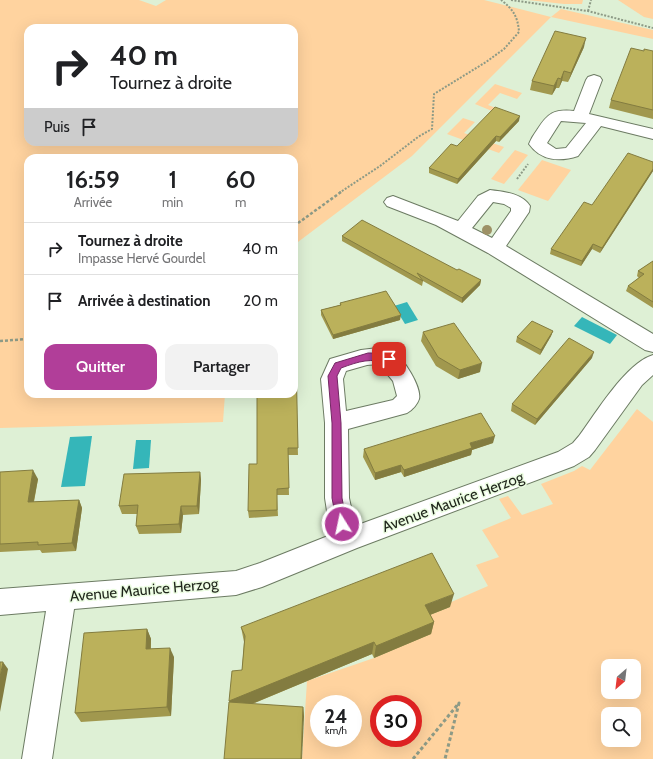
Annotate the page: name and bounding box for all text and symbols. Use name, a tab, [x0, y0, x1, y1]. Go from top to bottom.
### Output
text: 40 m	[110, 38, 178, 72]
icon: right	[44, 40, 96, 92]
text: Tournez à droite	[110, 72, 232, 94]
icon: arrive	[78, 116, 100, 138]
text: Puis	[44, 118, 70, 136]
text: 16:59	[66, 165, 120, 194]
text: 1	[168, 165, 177, 194]
text: 60	[225, 165, 256, 194]
text: Arrivée	[74, 194, 112, 210]
text: min	[162, 194, 183, 210]
text: m	[235, 194, 246, 210]
text: Tournez à droite	[78, 232, 183, 250]
icon: right	[44, 238, 66, 260]
text: 40 m	[242, 240, 278, 258]
text: Impasse Hervé Gourdel	[78, 250, 206, 266]
icon: arrive	[44, 290, 66, 312]
text: Arrivée à destination	[78, 292, 210, 310]
text: 20 m	[243, 292, 278, 310]
pin	[372, 342, 406, 376]
button: Quitter	[44, 344, 157, 390]
button: Partager	[165, 344, 278, 390]
icon: arrive	[378, 348, 400, 370]
street label: Avenue Maurice Herzog	[380, 468, 527, 536]
position arrow	[321, 503, 363, 545]
street label: Avenue Maurice Herzog	[69, 574, 220, 605]
north arrow	[601, 659, 641, 699]
map controls	[601, 659, 641, 747]
speed limit sign: 30	[370, 695, 422, 747]
text: 24	[325, 704, 348, 728]
button: search	[601, 707, 641, 747]
text: km/h	[325, 724, 347, 737]

